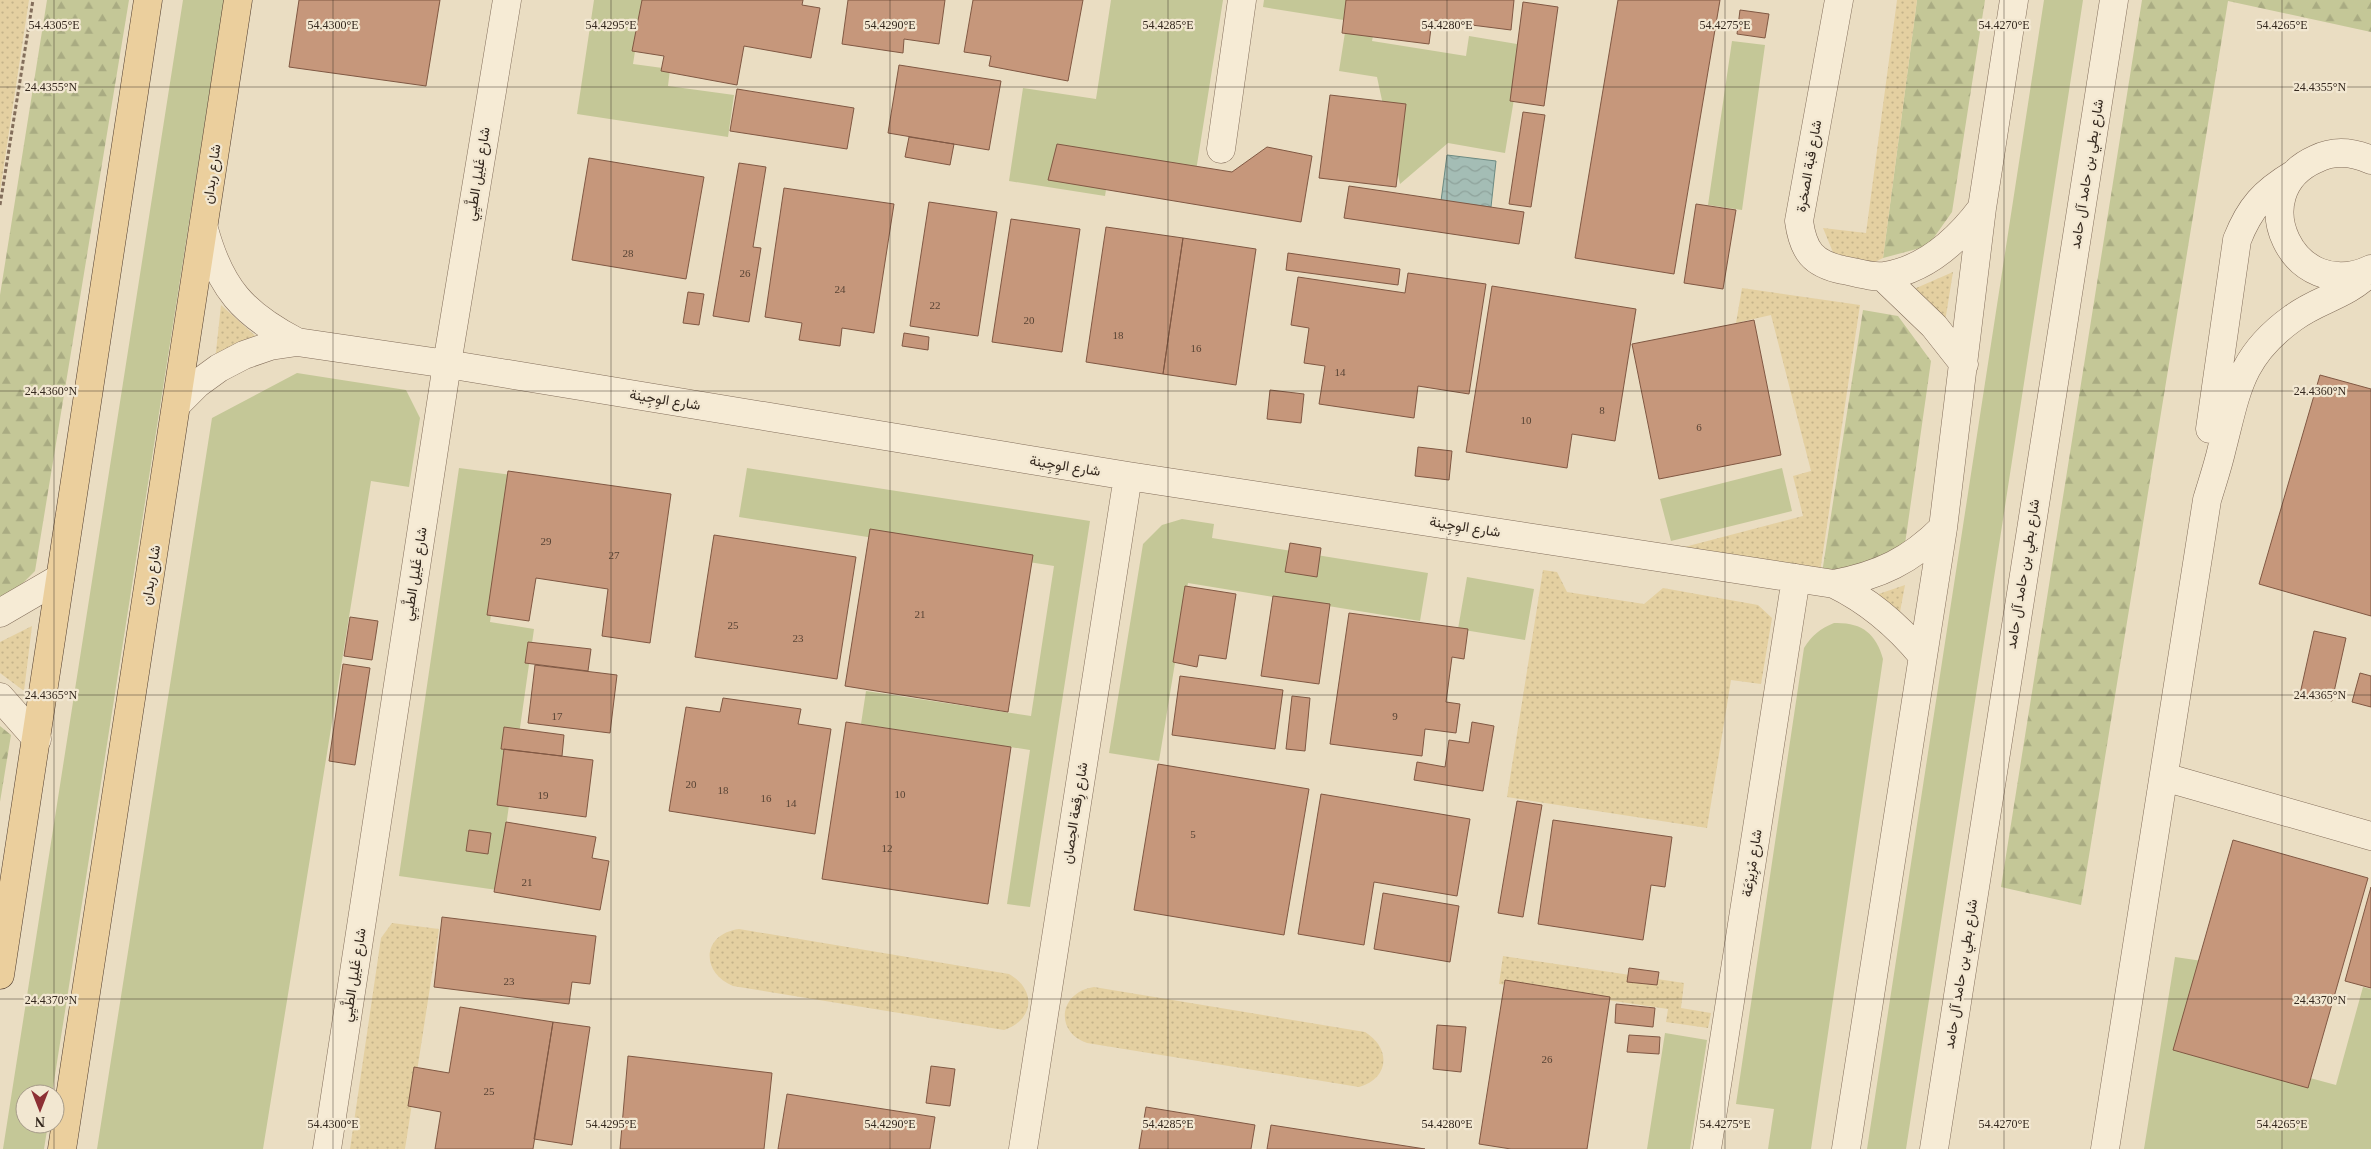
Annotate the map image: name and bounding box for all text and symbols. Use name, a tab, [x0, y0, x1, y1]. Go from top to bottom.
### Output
text: 54.4305°E	[28, 18, 80, 32]
text: 54.4300°E	[307, 18, 359, 32]
text: 54.4295°E	[585, 18, 637, 32]
text: 54.4290°E	[864, 18, 916, 32]
text: 54.4285°E	[1142, 18, 1194, 32]
text: 54.4280°E	[1421, 18, 1473, 32]
text: 54.4275°E	[1699, 18, 1751, 32]
text: 54.4270°E	[1978, 18, 2030, 32]
text: 54.4265°E	[2256, 18, 2308, 32]
text: 24.4355°N	[25, 80, 78, 94]
text: 24.4355°N	[2294, 80, 2347, 94]
street label: شارع بطي بن حامد آل حامد	[2068, 98, 2110, 251]
street label: شارع قبة الصخرة	[1794, 119, 1827, 214]
street label: شارع غَلِيل الطَّيِي	[460, 126, 497, 223]
street label: شارع ربدان	[200, 143, 227, 205]
house number: 28	[623, 247, 634, 259]
house number: 26	[740, 267, 751, 279]
house number: 24	[835, 283, 846, 295]
house number: 22	[930, 299, 941, 311]
house number: 20	[1024, 314, 1035, 326]
house number: 18	[1113, 329, 1124, 341]
house number: 16	[1191, 342, 1202, 354]
house number: 14	[1335, 366, 1346, 378]
text: 24.4360°N	[25, 384, 78, 398]
text: 24.4360°N	[2294, 384, 2347, 398]
street label: شارع الوِجِينة	[628, 387, 702, 417]
house number: 8	[1599, 404, 1605, 416]
house number: 10	[1521, 414, 1532, 426]
house number: 6	[1696, 421, 1702, 433]
street label: شارع الوِجِينة	[1028, 453, 1102, 483]
street label: شارع بطي بن حامد آل حامد	[2004, 498, 2046, 651]
street label: شارع الوِجِينة	[1428, 514, 1502, 544]
street label: شارع غَلِيل الطَّيِي	[397, 526, 434, 623]
house number: 29	[541, 535, 552, 547]
street label: شارع ربدان	[139, 544, 166, 606]
house number: 27	[609, 549, 620, 561]
house number: 21	[915, 608, 926, 620]
house number: 25	[728, 619, 739, 631]
house number: 23	[793, 632, 804, 644]
text: 24.4365°N	[25, 688, 78, 702]
text: 24.4365°N	[2294, 688, 2347, 702]
house number: 17	[552, 710, 563, 722]
house number: 9	[1392, 710, 1398, 722]
street label: شارع رِقعة الحِصان	[1060, 761, 1094, 865]
house number: 20	[686, 778, 697, 790]
house number: 18	[718, 784, 729, 796]
house number: 10	[895, 788, 906, 800]
house number: 19	[538, 789, 549, 801]
house number: 16	[761, 792, 772, 804]
house number: 14	[786, 797, 797, 809]
house number: 5	[1190, 828, 1196, 840]
street label: شارع مْزِيرْعَة	[1739, 828, 1768, 898]
house number: 12	[882, 842, 893, 854]
house number: 21	[522, 876, 533, 888]
street label: شارع بطي بن حامد آل حامد	[1942, 898, 1984, 1051]
street label: شارع غَلِيل الطَّيِي	[336, 927, 373, 1024]
house number: 23	[504, 975, 515, 987]
text: 24.4370°N	[25, 993, 78, 1007]
text: 24.4370°N	[2294, 993, 2347, 1007]
house number: 26	[1542, 1053, 1553, 1065]
north arrow	[15, 1084, 65, 1134]
house number: 25	[484, 1085, 495, 1097]
text: N	[35, 1114, 45, 1129]
text: 54.4300°E	[307, 1117, 359, 1131]
text: 54.4295°E	[585, 1117, 637, 1131]
text: 54.4290°E	[864, 1117, 916, 1131]
text: 54.4285°E	[1142, 1117, 1194, 1131]
text: 54.4280°E	[1421, 1117, 1473, 1131]
text: 54.4275°E	[1699, 1117, 1751, 1131]
text: 54.4270°E	[1978, 1117, 2030, 1131]
text: 54.4265°E	[2256, 1117, 2308, 1131]

